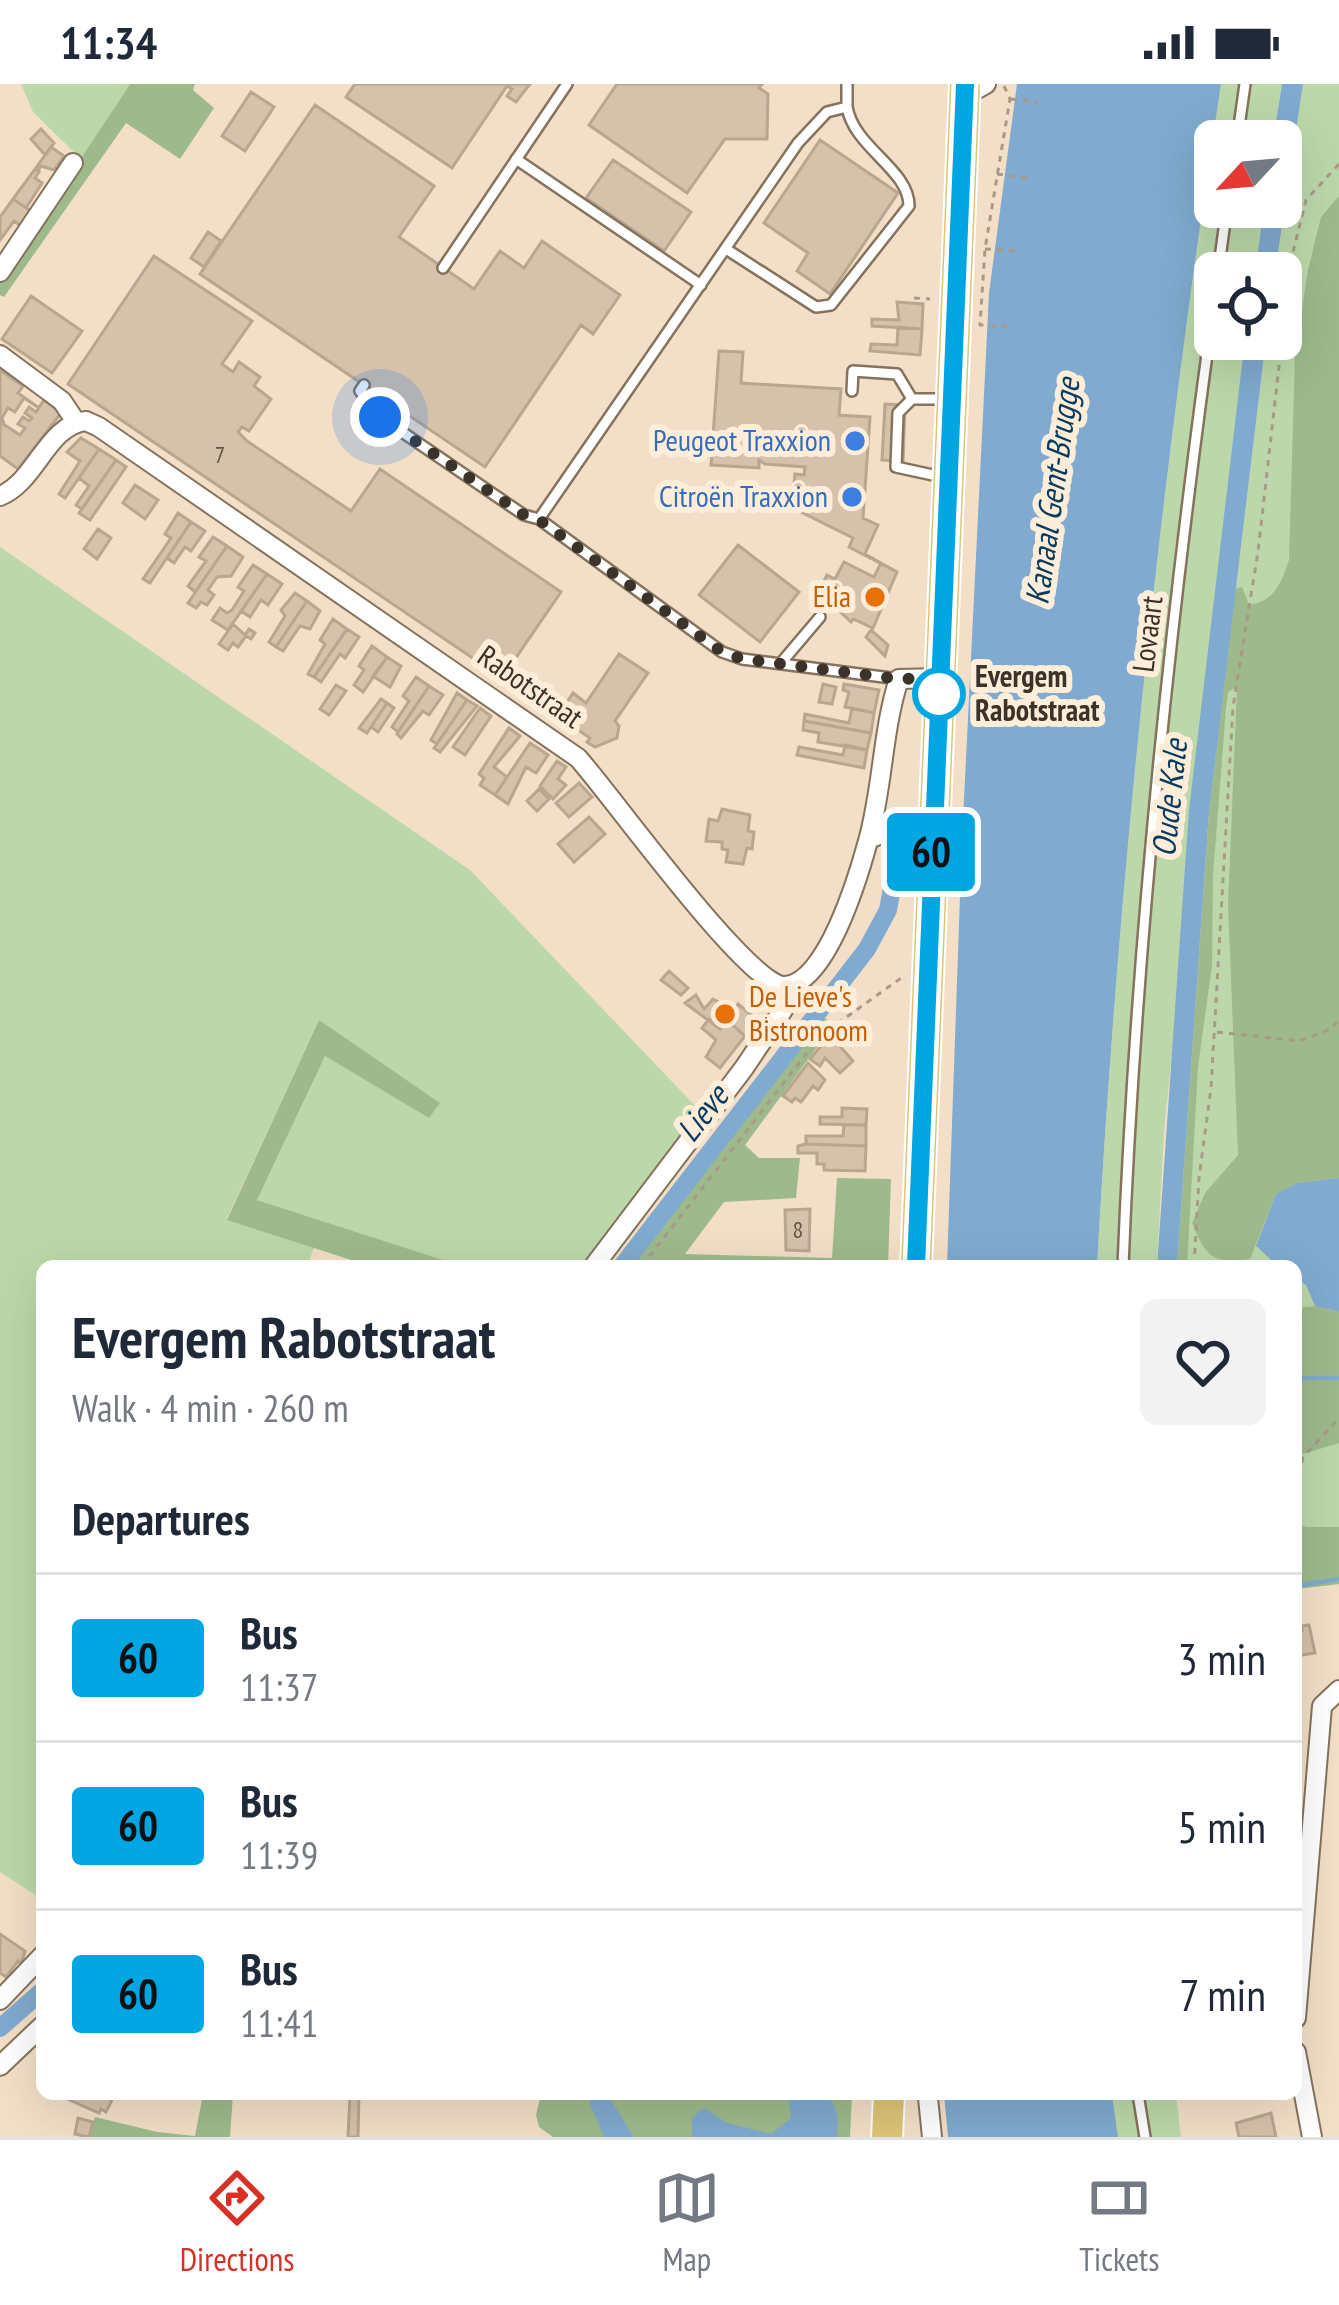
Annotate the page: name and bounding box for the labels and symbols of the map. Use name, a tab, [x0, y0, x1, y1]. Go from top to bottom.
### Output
north arrow	[1194, 120, 1302, 228]
water label: Kanaal Gent-Brugge	[1014, 373, 1089, 607]
your location	[350, 387, 410, 447]
place label: Peugeot Traxxion	[653, 420, 831, 459]
marker: Peugeot Traxxion	[842, 428, 868, 454]
house number: 7	[215, 439, 225, 470]
place label: Citroën Traxxion	[659, 476, 828, 515]
marker: Citroën Traxxion	[839, 484, 865, 510]
place label: Elia	[813, 576, 851, 615]
marker: Elia	[862, 584, 888, 610]
street label: Lovaart	[1122, 593, 1171, 674]
street label: Rabotstraat	[471, 636, 592, 736]
place label: Evergem Rabotstraat	[975, 656, 1100, 729]
marker: Evergem Rabotstraat	[914, 669, 964, 719]
water label: Oude Kale	[1141, 735, 1196, 859]
line badge: 60	[877, 813, 985, 891]
place label: De Lieve's Bistronoom	[749, 976, 868, 1049]
marker: De Lieve's Bistronoom	[712, 1001, 738, 1027]
water label: Lieve	[666, 1074, 739, 1150]
house number: 8	[793, 1214, 803, 1245]

